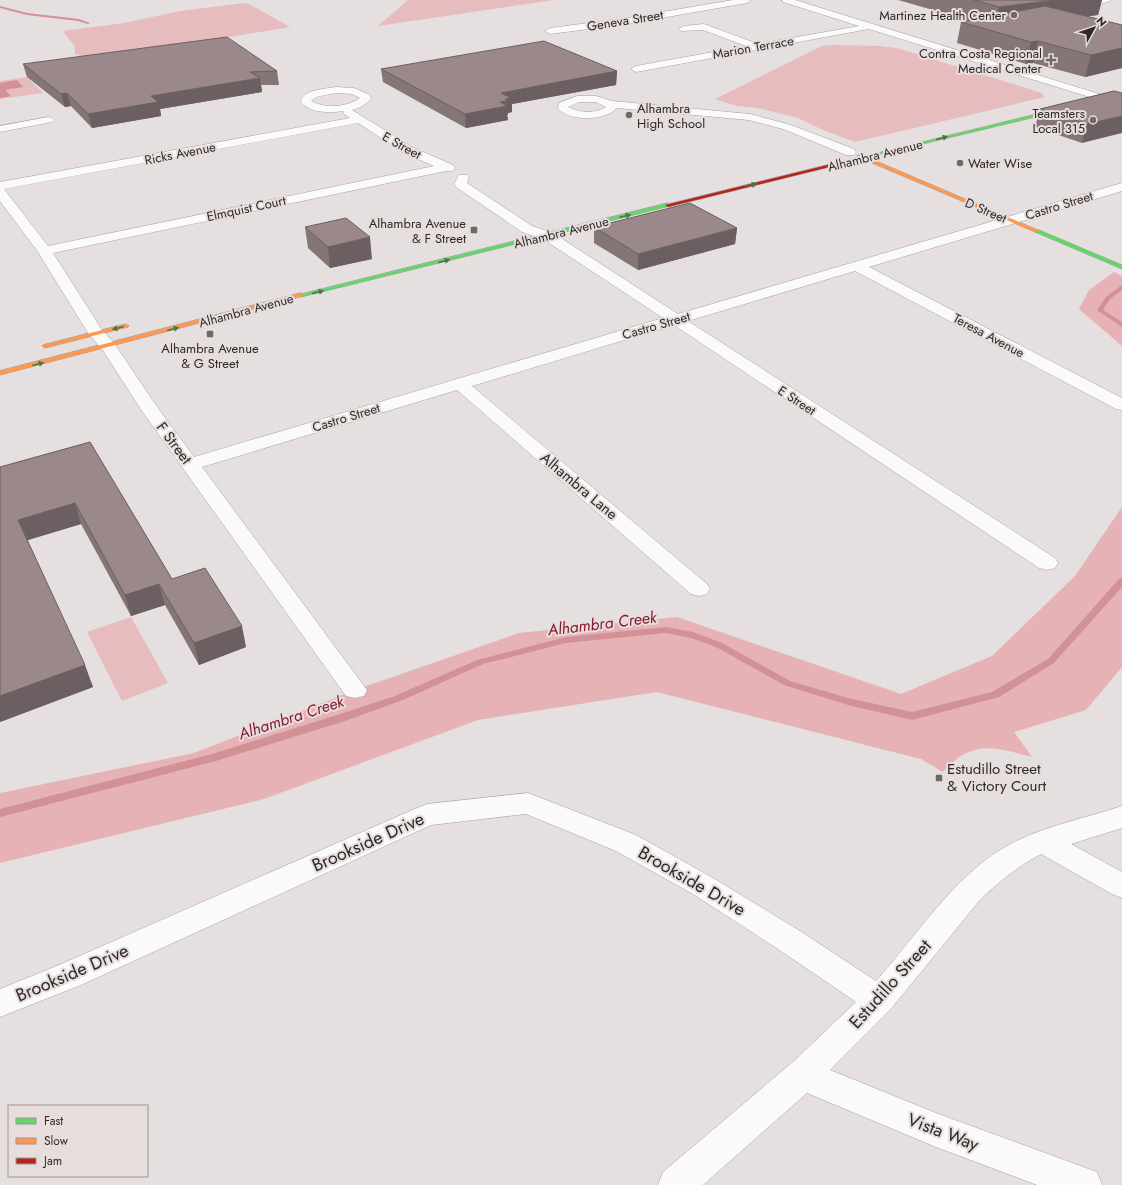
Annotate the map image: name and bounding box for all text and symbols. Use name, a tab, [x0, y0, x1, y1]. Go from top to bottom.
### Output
street label: Geneva Street	[586, 5, 665, 36]
place label: Martinez Health Center	[879, 6, 1007, 25]
north arrow	[1074, 8, 1114, 48]
marker: Martinez Health Center	[1009, 10, 1019, 20]
text: N	[1093, 13, 1111, 30]
street label: Marion Terrace	[711, 31, 795, 64]
place label: Contra Costa Regional Medical Center	[919, 44, 1043, 78]
marker: Contra Costa Regional Medical Center	[1045, 54, 1057, 66]
place label: Alhambra High School	[637, 99, 705, 133]
place label: Teamsters Local 315	[1032, 104, 1085, 138]
marker: Alhambra High School	[624, 110, 634, 120]
marker: Teamsters Local 315	[1088, 115, 1098, 125]
street label: E Street	[379, 127, 426, 164]
street label: Alhambra Avenue	[826, 134, 925, 176]
one-way arrow	[936, 135, 948, 141]
street label: Ricks Avenue	[143, 137, 218, 170]
place label: Water Wise	[968, 154, 1032, 173]
marker: Water Wise	[955, 158, 965, 168]
one-way arrow	[745, 181, 757, 187]
street label: Castro Street	[1023, 186, 1096, 225]
street label: Elmquist Court	[205, 191, 288, 226]
street label: D Street	[962, 193, 1010, 228]
street label: Alhambra Avenue	[512, 211, 611, 253]
one-way arrow	[619, 213, 631, 219]
place label: Alhambra Avenue & F Street	[369, 214, 467, 248]
marker: Alhambra Avenue & F Street	[469, 225, 479, 235]
one-way arrow	[439, 258, 451, 264]
one-way arrow	[312, 288, 324, 294]
street label: Alhambra Avenue	[197, 289, 296, 332]
street label: Castro Street	[620, 306, 693, 344]
street label: Teresa Avenue	[950, 309, 1028, 362]
one-way arrow	[112, 325, 124, 331]
one-way arrow	[167, 326, 179, 332]
marker: Alhambra Avenue & G Street	[205, 329, 215, 339]
place label: Alhambra Avenue & G Street	[161, 339, 259, 373]
one-way arrow	[32, 360, 44, 366]
street label: E Street	[774, 381, 820, 420]
street label: Castro Street	[310, 398, 383, 437]
street label: F Street	[151, 417, 197, 469]
street label: Alhambra Lane	[535, 447, 623, 525]
water label: Alhambra Creek	[545, 605, 659, 642]
water label: Alhambra Creek	[235, 689, 348, 746]
place label: Estudillo Street & Victory Court	[947, 758, 1047, 797]
marker: Estudillo Street & Victory Court	[934, 773, 944, 783]
street label: Brookside Drive	[308, 806, 428, 878]
street label: Brookside Drive	[633, 840, 751, 922]
street label: Estudillo Street	[843, 933, 938, 1034]
street label: Brookside Drive	[12, 938, 132, 1008]
legend	[8, 1105, 148, 1177]
street label: Vista Way	[903, 1106, 983, 1158]
text: Fast	[44, 1112, 63, 1130]
text: Slow	[44, 1132, 69, 1150]
text: Jam	[42, 1152, 62, 1170]

